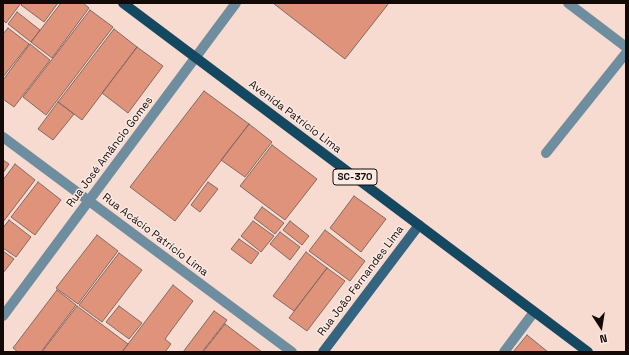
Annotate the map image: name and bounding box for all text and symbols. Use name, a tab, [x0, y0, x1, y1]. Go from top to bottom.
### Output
street label: Avenida Patrício Lima	[246, 78, 344, 156]
street label: Rua José Amâncio Gomes	[64, 94, 156, 210]
road number: SC-370	[333, 169, 377, 185]
street label: Rua Acácio Patrício Lima	[99, 191, 211, 279]
street label: Rua João Fernandes Lima	[315, 223, 407, 339]
north arrow	[581, 307, 621, 347]
text: N	[598, 331, 609, 346]

